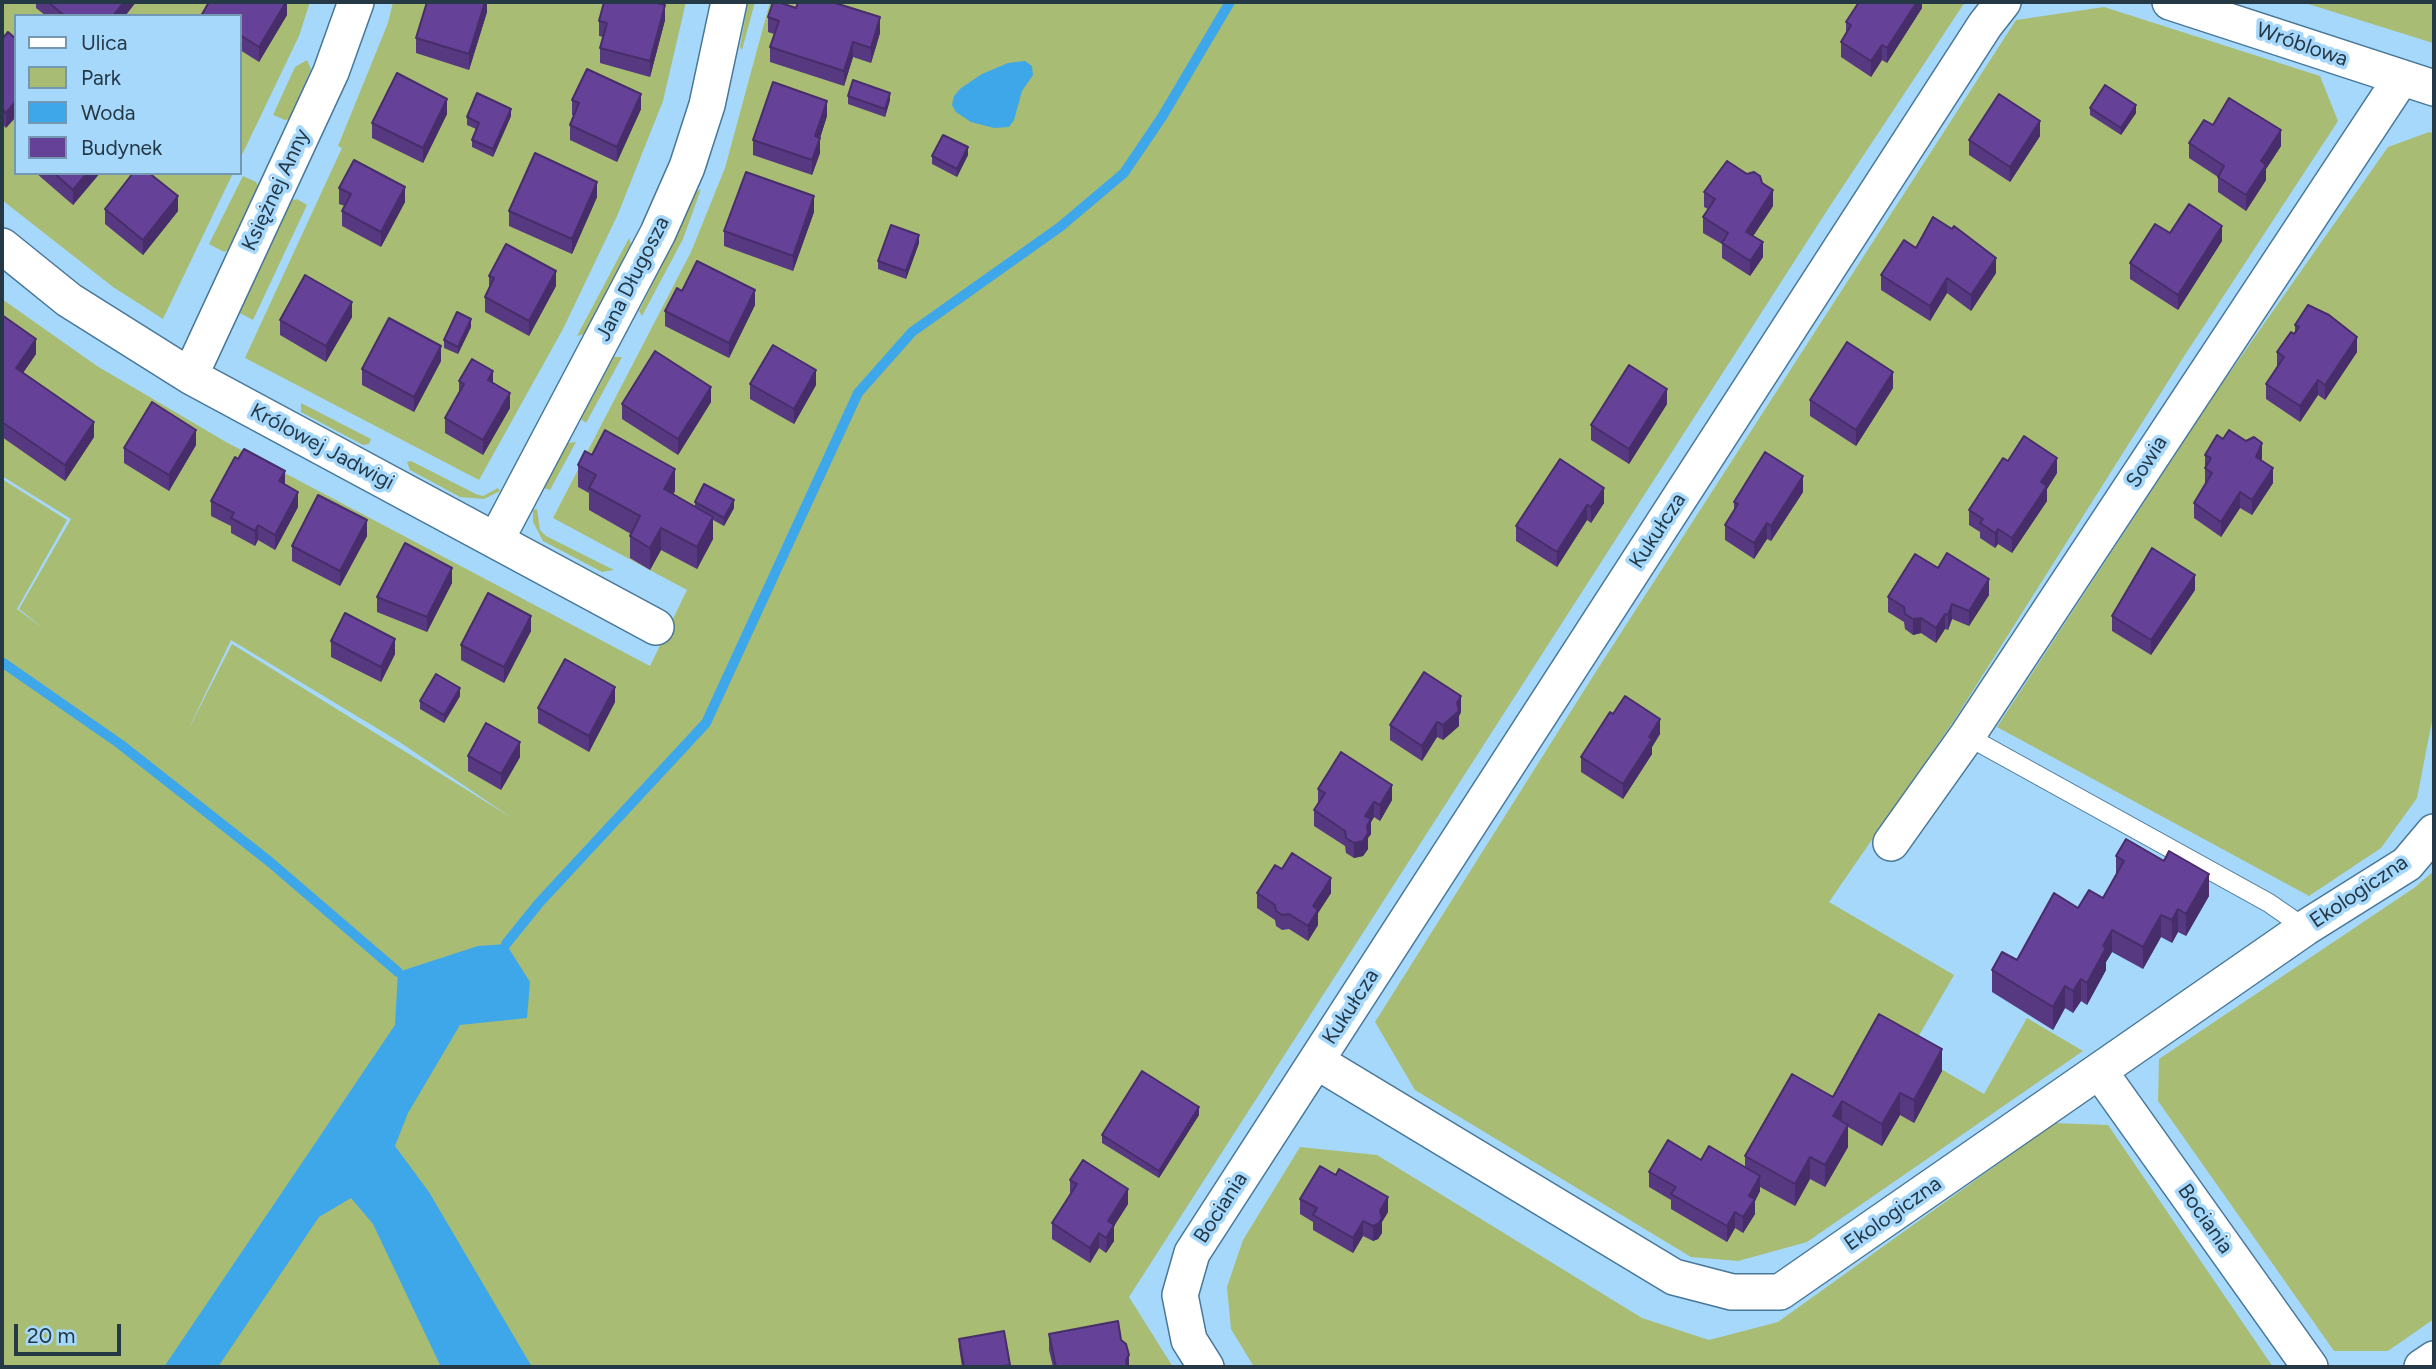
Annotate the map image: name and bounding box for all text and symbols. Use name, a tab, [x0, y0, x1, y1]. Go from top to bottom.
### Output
legend	[14, 14, 242, 175]
street label: Wróblowa	[2253, 18, 2351, 72]
text: Ulica	[81, 30, 127, 55]
text: Park	[81, 65, 121, 90]
text: Woda	[81, 100, 136, 125]
street label: Księżnej Anny	[237, 125, 315, 255]
text: Budynek	[81, 135, 162, 160]
street label: Jana Długosza	[591, 212, 675, 346]
street label: Królowej Jadwigi	[246, 398, 398, 496]
street label: Sowia	[2121, 431, 2173, 493]
street label: Kukułcza	[1624, 489, 1692, 573]
street label: Ekologiczna	[2305, 850, 2413, 934]
street label: Kukułcza	[1317, 965, 1385, 1049]
street label: Bociania	[1189, 1168, 1253, 1248]
street label: Ekologiczna	[1840, 1171, 1946, 1257]
street label: Bociania	[2172, 1179, 2238, 1259]
scale bar	[18, 1310, 124, 1354]
text: 20 m	[27, 1323, 75, 1348]

